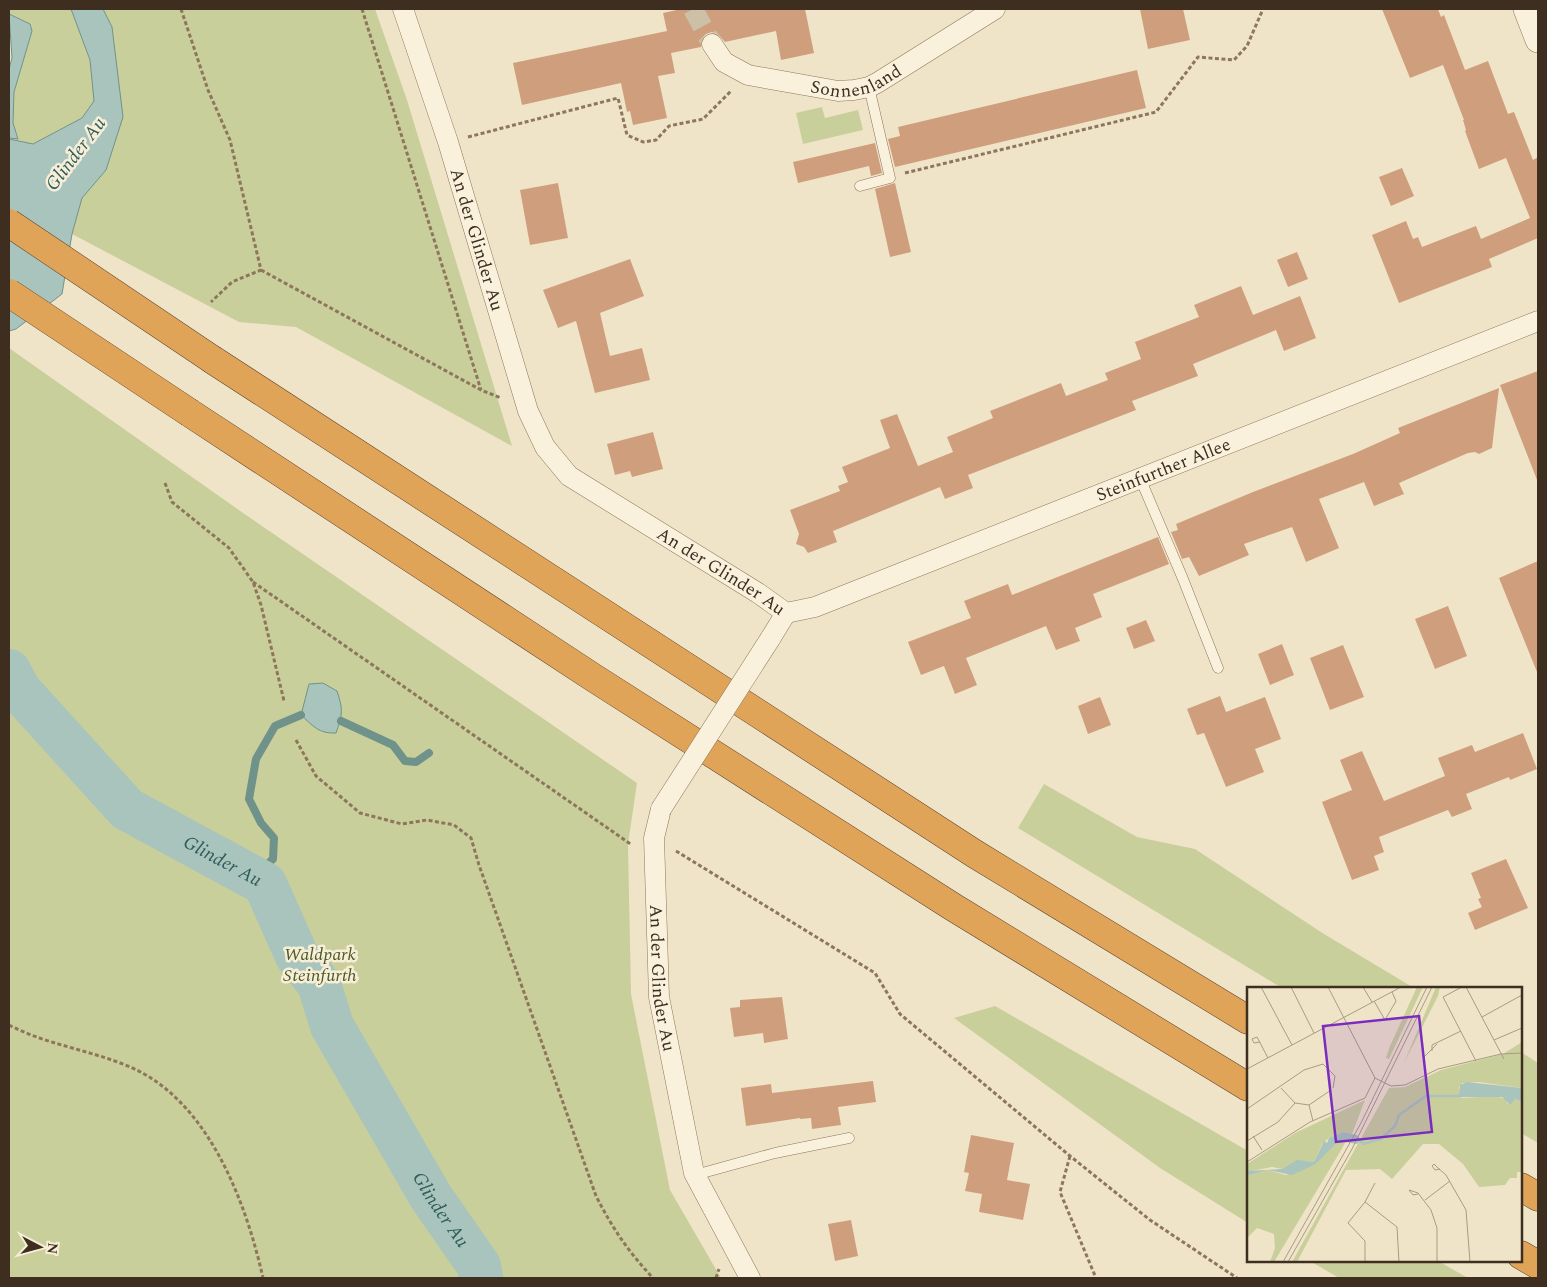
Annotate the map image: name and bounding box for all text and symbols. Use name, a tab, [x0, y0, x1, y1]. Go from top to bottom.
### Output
street label: Sonnenland	[808, 57, 907, 105]
water label: Glinder Au	[39, 111, 113, 197]
street label: An der Glinder Au	[443, 165, 511, 314]
street label: Steinfurther Allee	[1092, 430, 1235, 508]
street label: An der Glinder Au	[652, 520, 791, 622]
water label: Glinder Au	[178, 828, 267, 894]
street label: An der Glinder Au	[643, 904, 683, 1054]
park label: Waldpark Steinfurth	[283, 941, 357, 989]
inset map	[1247, 987, 1522, 1262]
water label: Glinder Au	[405, 1166, 477, 1254]
north arrow	[15, 1222, 65, 1272]
text: N	[41, 1242, 63, 1255]

